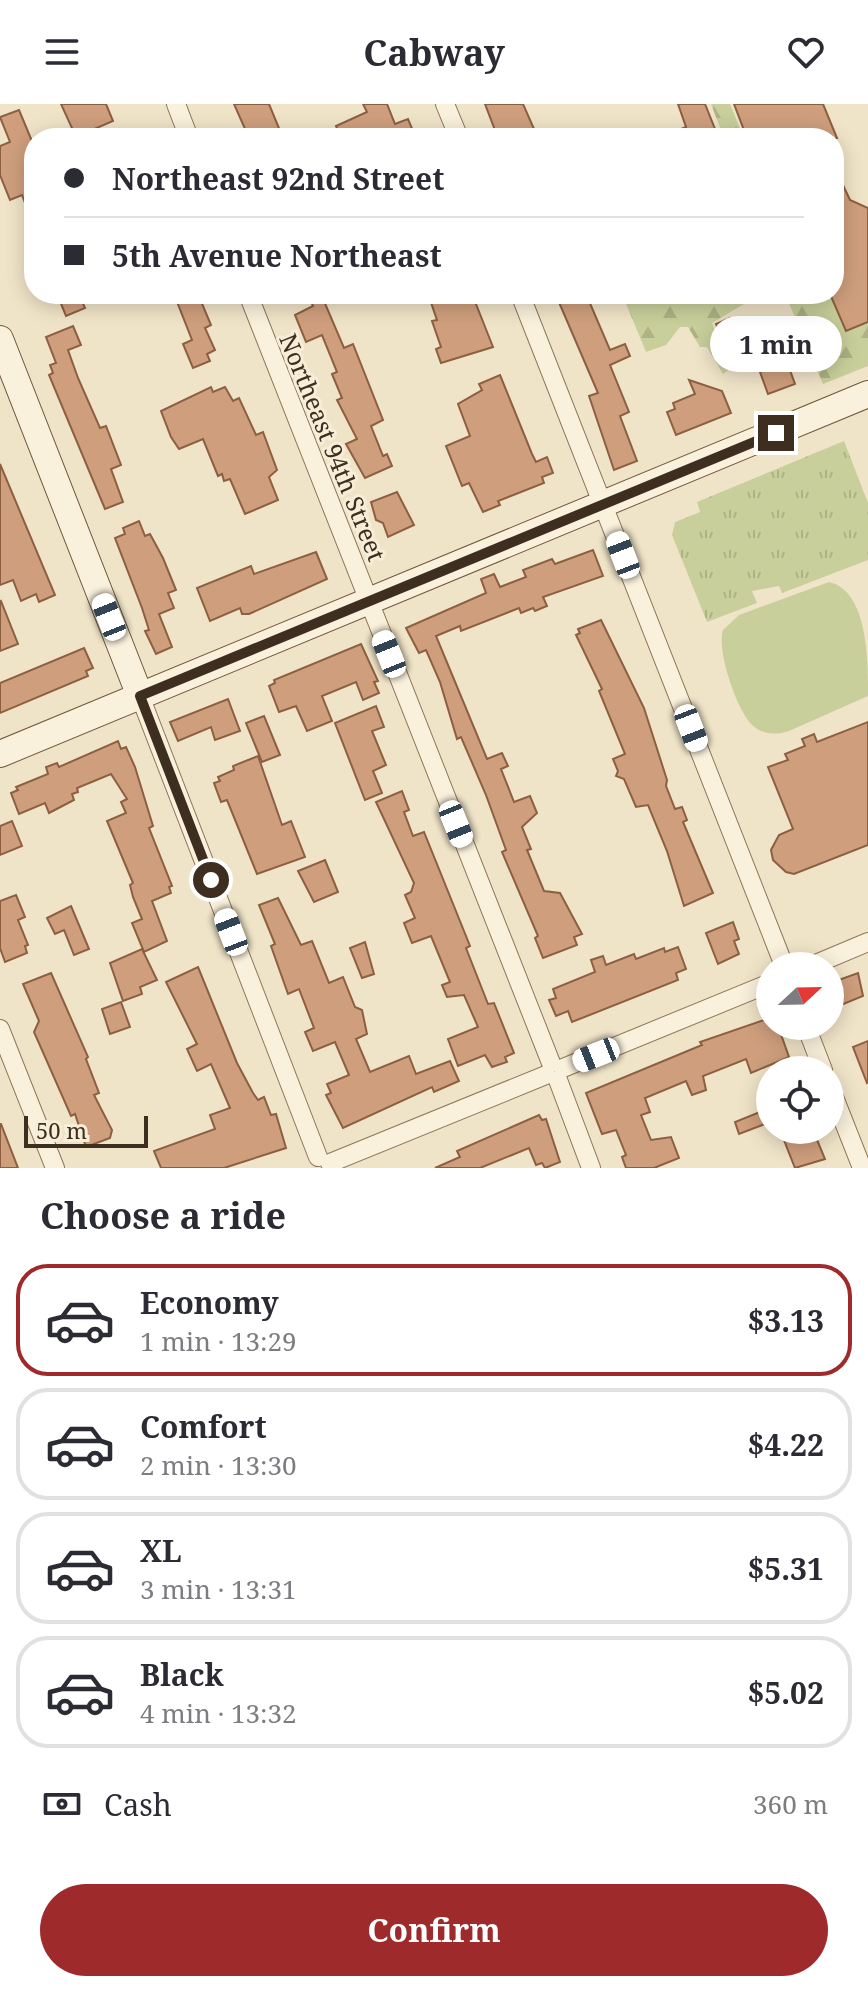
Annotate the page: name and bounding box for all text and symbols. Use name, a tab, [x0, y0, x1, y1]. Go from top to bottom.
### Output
text: Cabway	[363, 28, 505, 77]
icon: menu	[40, 30, 84, 74]
icon: heart	[784, 30, 828, 74]
text: Northeast 92nd Street	[112, 158, 444, 199]
text: 5th Avenue Northeast	[112, 235, 442, 276]
callout: 1 min	[710, 317, 842, 373]
text: 1 min	[739, 326, 813, 362]
street label: Northeast 94th Street	[272, 328, 394, 566]
route end	[758, 415, 794, 451]
car	[603, 528, 643, 582]
car	[89, 590, 129, 644]
car	[369, 627, 409, 681]
car	[671, 701, 711, 755]
car	[436, 797, 476, 851]
route start	[193, 862, 229, 898]
car	[211, 905, 251, 959]
north arrow	[756, 952, 844, 1040]
map controls	[756, 952, 844, 1144]
car	[569, 1035, 623, 1075]
button: locate	[756, 1056, 844, 1144]
scale bar	[24, 1112, 148, 1148]
text: 50 m	[36, 1115, 87, 1145]
text: Choose a ride	[40, 1191, 286, 1240]
text: Economy	[140, 1282, 279, 1323]
icon: car	[44, 1284, 116, 1356]
text: $3.13	[747, 1300, 824, 1341]
text: 1 min · 13:29	[140, 1323, 297, 1359]
text: Comfort	[140, 1406, 267, 1447]
icon: car	[44, 1408, 116, 1480]
text: $4.22	[747, 1424, 824, 1465]
text: 2 min · 13:30	[140, 1447, 297, 1483]
text: XL	[140, 1530, 182, 1571]
icon: car	[44, 1532, 116, 1604]
text: $5.31	[747, 1548, 824, 1589]
text: 3 min · 13:31	[140, 1571, 297, 1607]
text: Black	[140, 1654, 224, 1695]
icon: car	[44, 1656, 116, 1728]
text: $5.02	[747, 1672, 824, 1713]
text: 4 min · 13:32	[140, 1695, 297, 1731]
icon: cash	[40, 1782, 84, 1826]
text: Cash	[104, 1784, 172, 1825]
text: 360 m	[753, 1786, 828, 1822]
button: Confirm	[40, 1884, 828, 1976]

